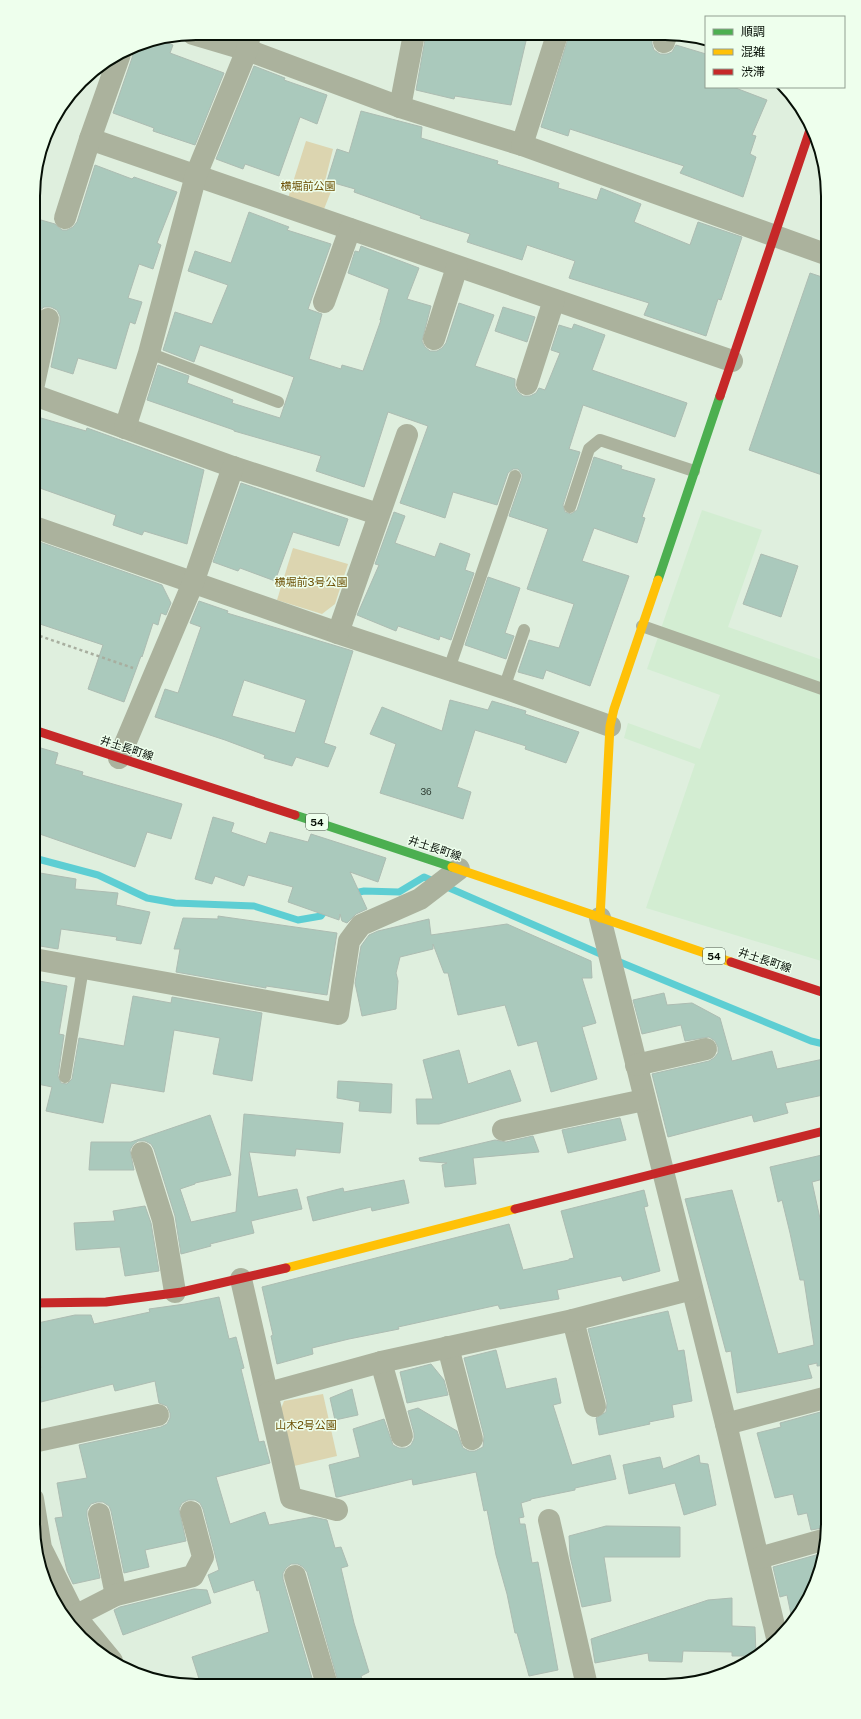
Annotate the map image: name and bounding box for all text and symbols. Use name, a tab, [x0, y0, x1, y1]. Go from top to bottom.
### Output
legend	[705, 16, 845, 88]
text: 順調	[741, 25, 765, 39]
text: 混雑	[741, 45, 765, 59]
text: 渋滞	[741, 65, 765, 79]
park label: 横堀前公園	[281, 180, 336, 192]
park label: 横堀前3号公園	[275, 576, 347, 588]
street label: 井土長町線	[99, 734, 155, 762]
house number: 36	[420, 786, 432, 797]
road number: 54	[306, 814, 328, 830]
street label: 井土長町線	[407, 834, 463, 862]
street label: 井土長町線	[737, 946, 793, 974]
road number: 54	[703, 948, 725, 964]
park label: 山木2号公園	[275, 1419, 337, 1431]

